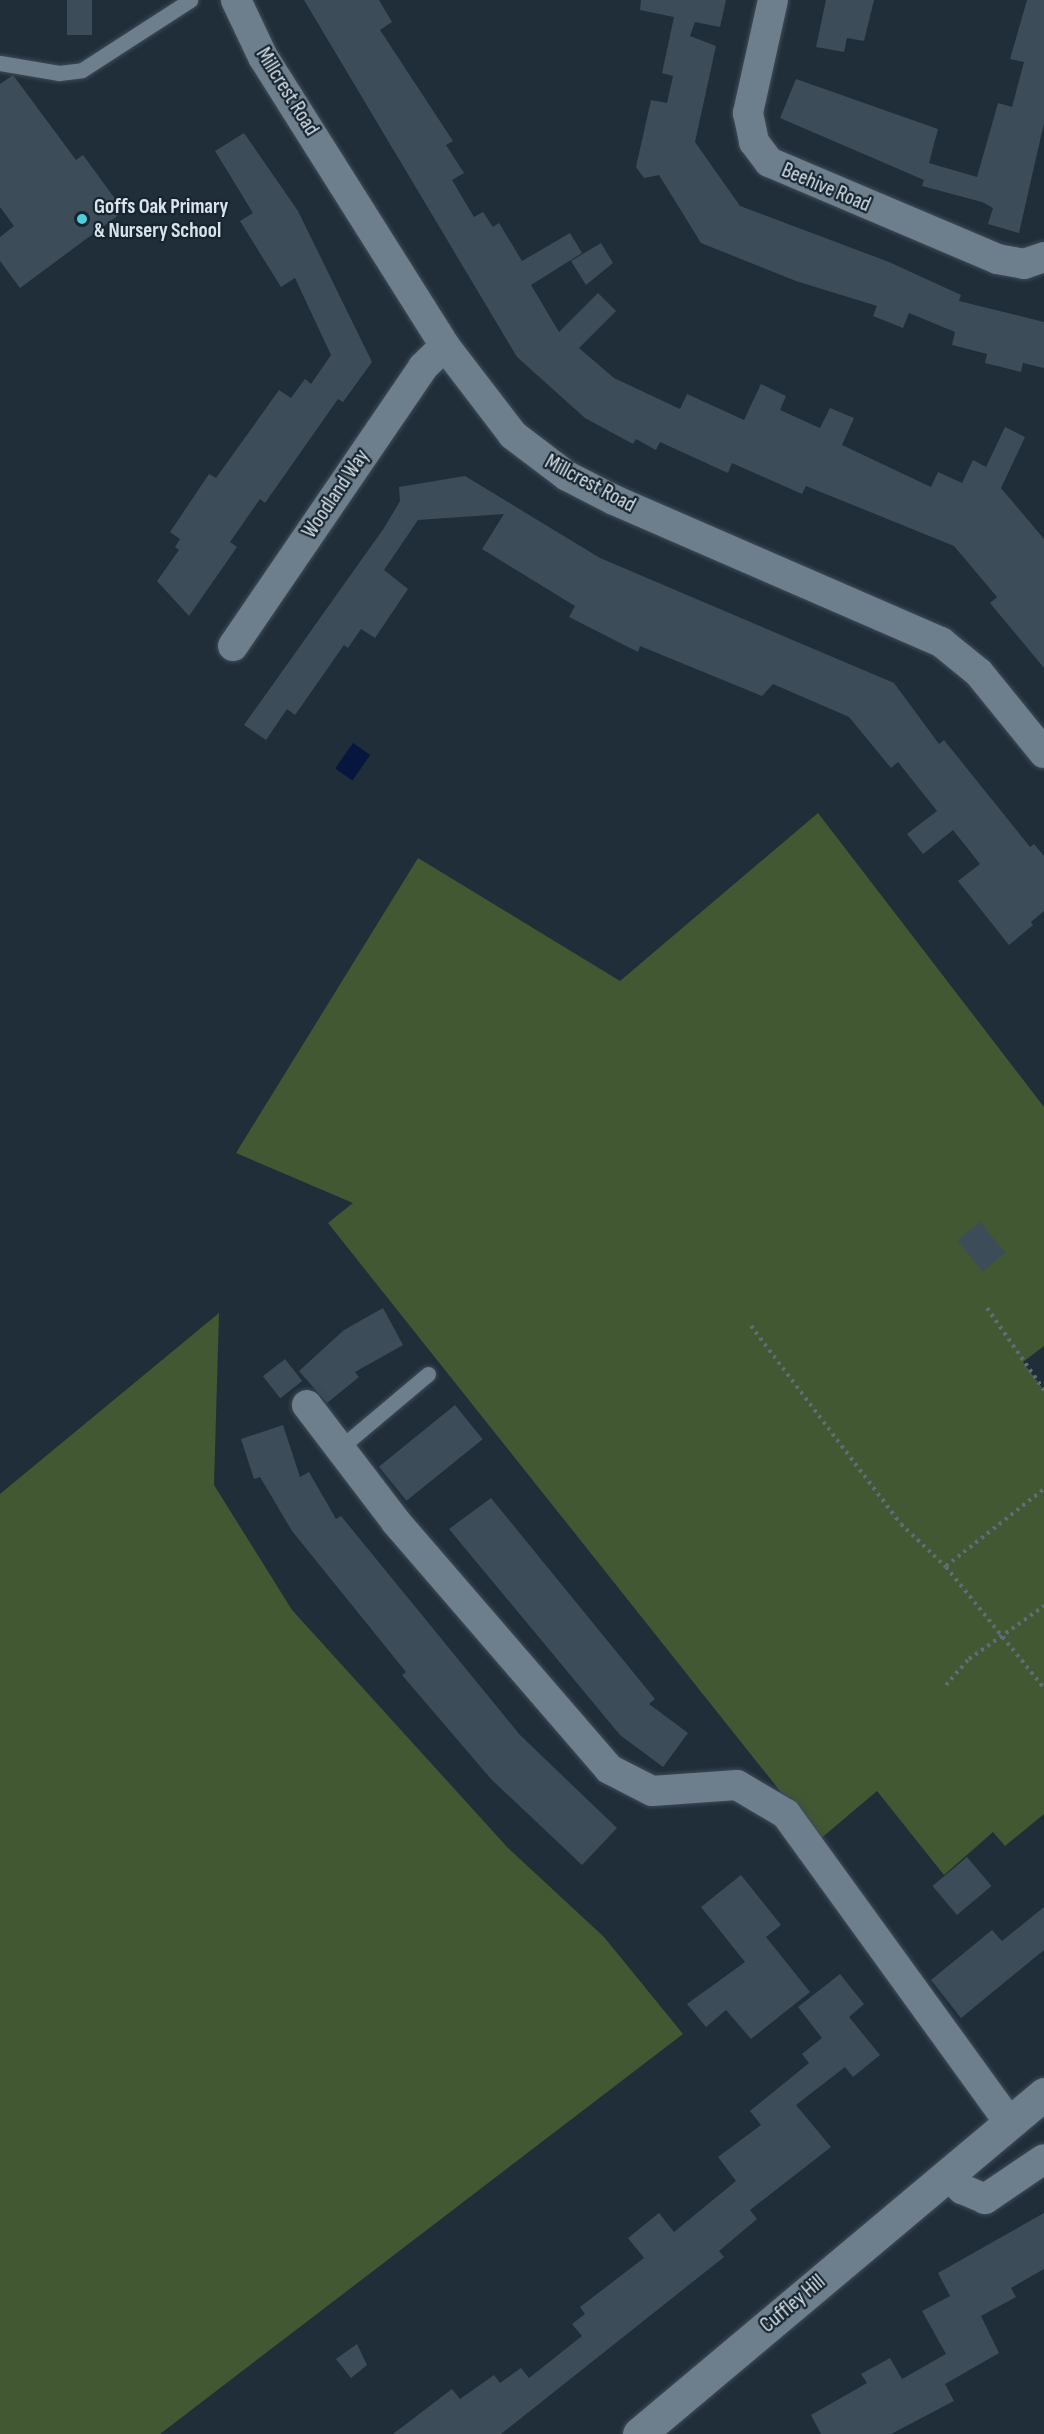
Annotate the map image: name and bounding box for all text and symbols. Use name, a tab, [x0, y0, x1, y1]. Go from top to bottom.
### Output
street label: Millcrest Road	[250, 43, 324, 141]
street label: Beehive Road	[778, 158, 874, 218]
place label: Goffs Oak Primary & Nursery School	[94, 194, 228, 244]
marker: Goffs Oak Primary & Nursery School	[75, 212, 89, 226]
street label: Woodland Way	[297, 445, 375, 543]
street label: Millcrest Road	[540, 450, 640, 518]
street label: Cuffley Hill	[755, 2270, 831, 2338]

